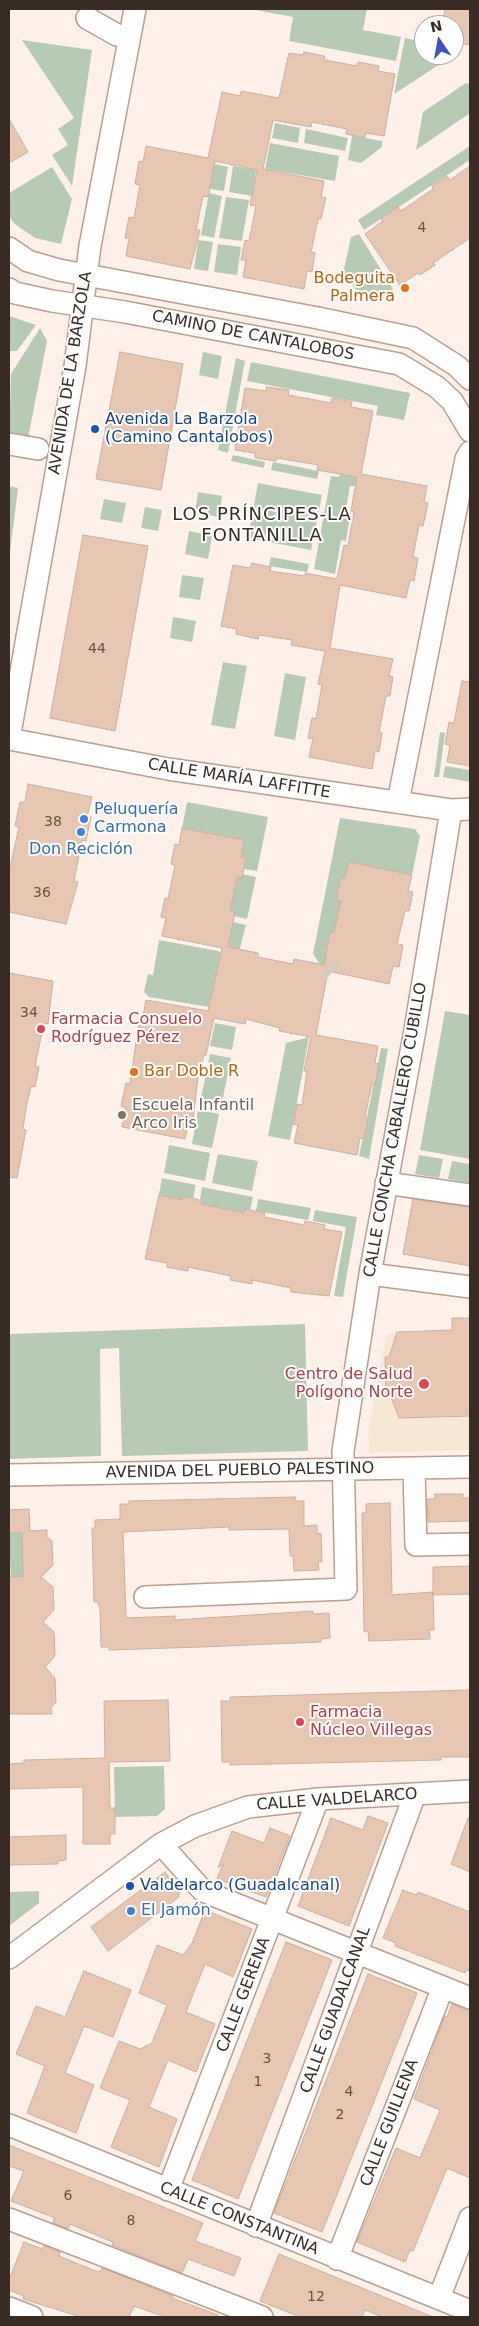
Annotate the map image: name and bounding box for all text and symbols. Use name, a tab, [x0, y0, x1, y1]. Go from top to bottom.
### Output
north arrow	[414, 15, 464, 65]
text: N	[429, 17, 443, 35]
house number: 4	[418, 220, 426, 236]
place label: Bodeguita Palmera	[313, 269, 395, 307]
street label: AVENIDA DE LA BARZOLA	[45, 270, 97, 476]
marker: Bodeguita Palmera	[399, 282, 411, 294]
street label: CAMINO DE CANTALOBOS	[150, 307, 356, 365]
place label: Avenida La Barzola (Camino Cantalobos)	[105, 410, 273, 448]
marker: Avenida La Barzola (Camino Cantalobos)	[89, 423, 101, 435]
district label: LOS PRÍNCIPES-LA FONTANILLA	[170, 504, 354, 546]
house number: 44	[88, 641, 106, 657]
street label: CALLE MARÍA LAFFITTE	[146, 755, 332, 803]
place label: Peluquería Carmona	[94, 800, 178, 838]
marker: Peluquería Carmona	[78, 813, 90, 825]
house number: 38	[44, 814, 62, 830]
marker: Don Reciclón	[75, 826, 87, 838]
place label: Don Reciclón	[29, 840, 133, 860]
house number: 36	[33, 885, 51, 901]
street label: CALLE CONCHA CABALLERO CUBILLO	[361, 981, 431, 1279]
house number: 34	[20, 1005, 38, 1021]
place label: Farmacia Consuelo Rodríguez Pérez	[51, 1010, 202, 1048]
marker: Farmacia Consuelo Rodríguez Pérez	[35, 1023, 47, 1035]
place label: Bar Doble R	[144, 1062, 239, 1082]
marker: Bar Doble R	[128, 1066, 140, 1078]
place label: Escuela Infantil Arco Iris	[132, 1096, 254, 1134]
marker: Escuela Infantil Arco Iris	[116, 1109, 128, 1121]
place label: Centro de Salud Polígono Norte	[285, 1365, 413, 1403]
marker: Centro de Salud Polígono Norte	[417, 1377, 431, 1391]
street label: AVENIDA DEL PUEBLO PALESTINO	[106, 1459, 374, 1483]
place label: Farmacia Núcleo Villegas	[310, 1703, 432, 1741]
marker: Farmacia Núcleo Villegas	[294, 1716, 306, 1728]
street label: CALLE VALDELARCO	[256, 1785, 418, 1815]
place label: Valdelarco (Guadalcanal)	[140, 1876, 340, 1896]
marker: Valdelarco (Guadalcanal)	[124, 1880, 136, 1892]
place label: El Jamón	[141, 1901, 211, 1921]
marker: El Jamón	[125, 1905, 137, 1917]
street label: CALLE GUADALCANAL	[297, 1924, 375, 2096]
street label: CALLE GERENA	[213, 1935, 275, 2055]
house number: 3	[263, 2051, 271, 2067]
street label: CALLE GUILLENA	[357, 2057, 423, 2189]
house number: 1	[254, 2074, 262, 2090]
house number: 4	[345, 2084, 353, 2100]
house number: 2	[336, 2107, 344, 2123]
street label: CALLE CONSTANTINA	[157, 2178, 321, 2260]
house number: 6	[64, 2188, 72, 2204]
house number: 8	[127, 2213, 135, 2229]
house number: 12	[307, 2289, 325, 2305]

